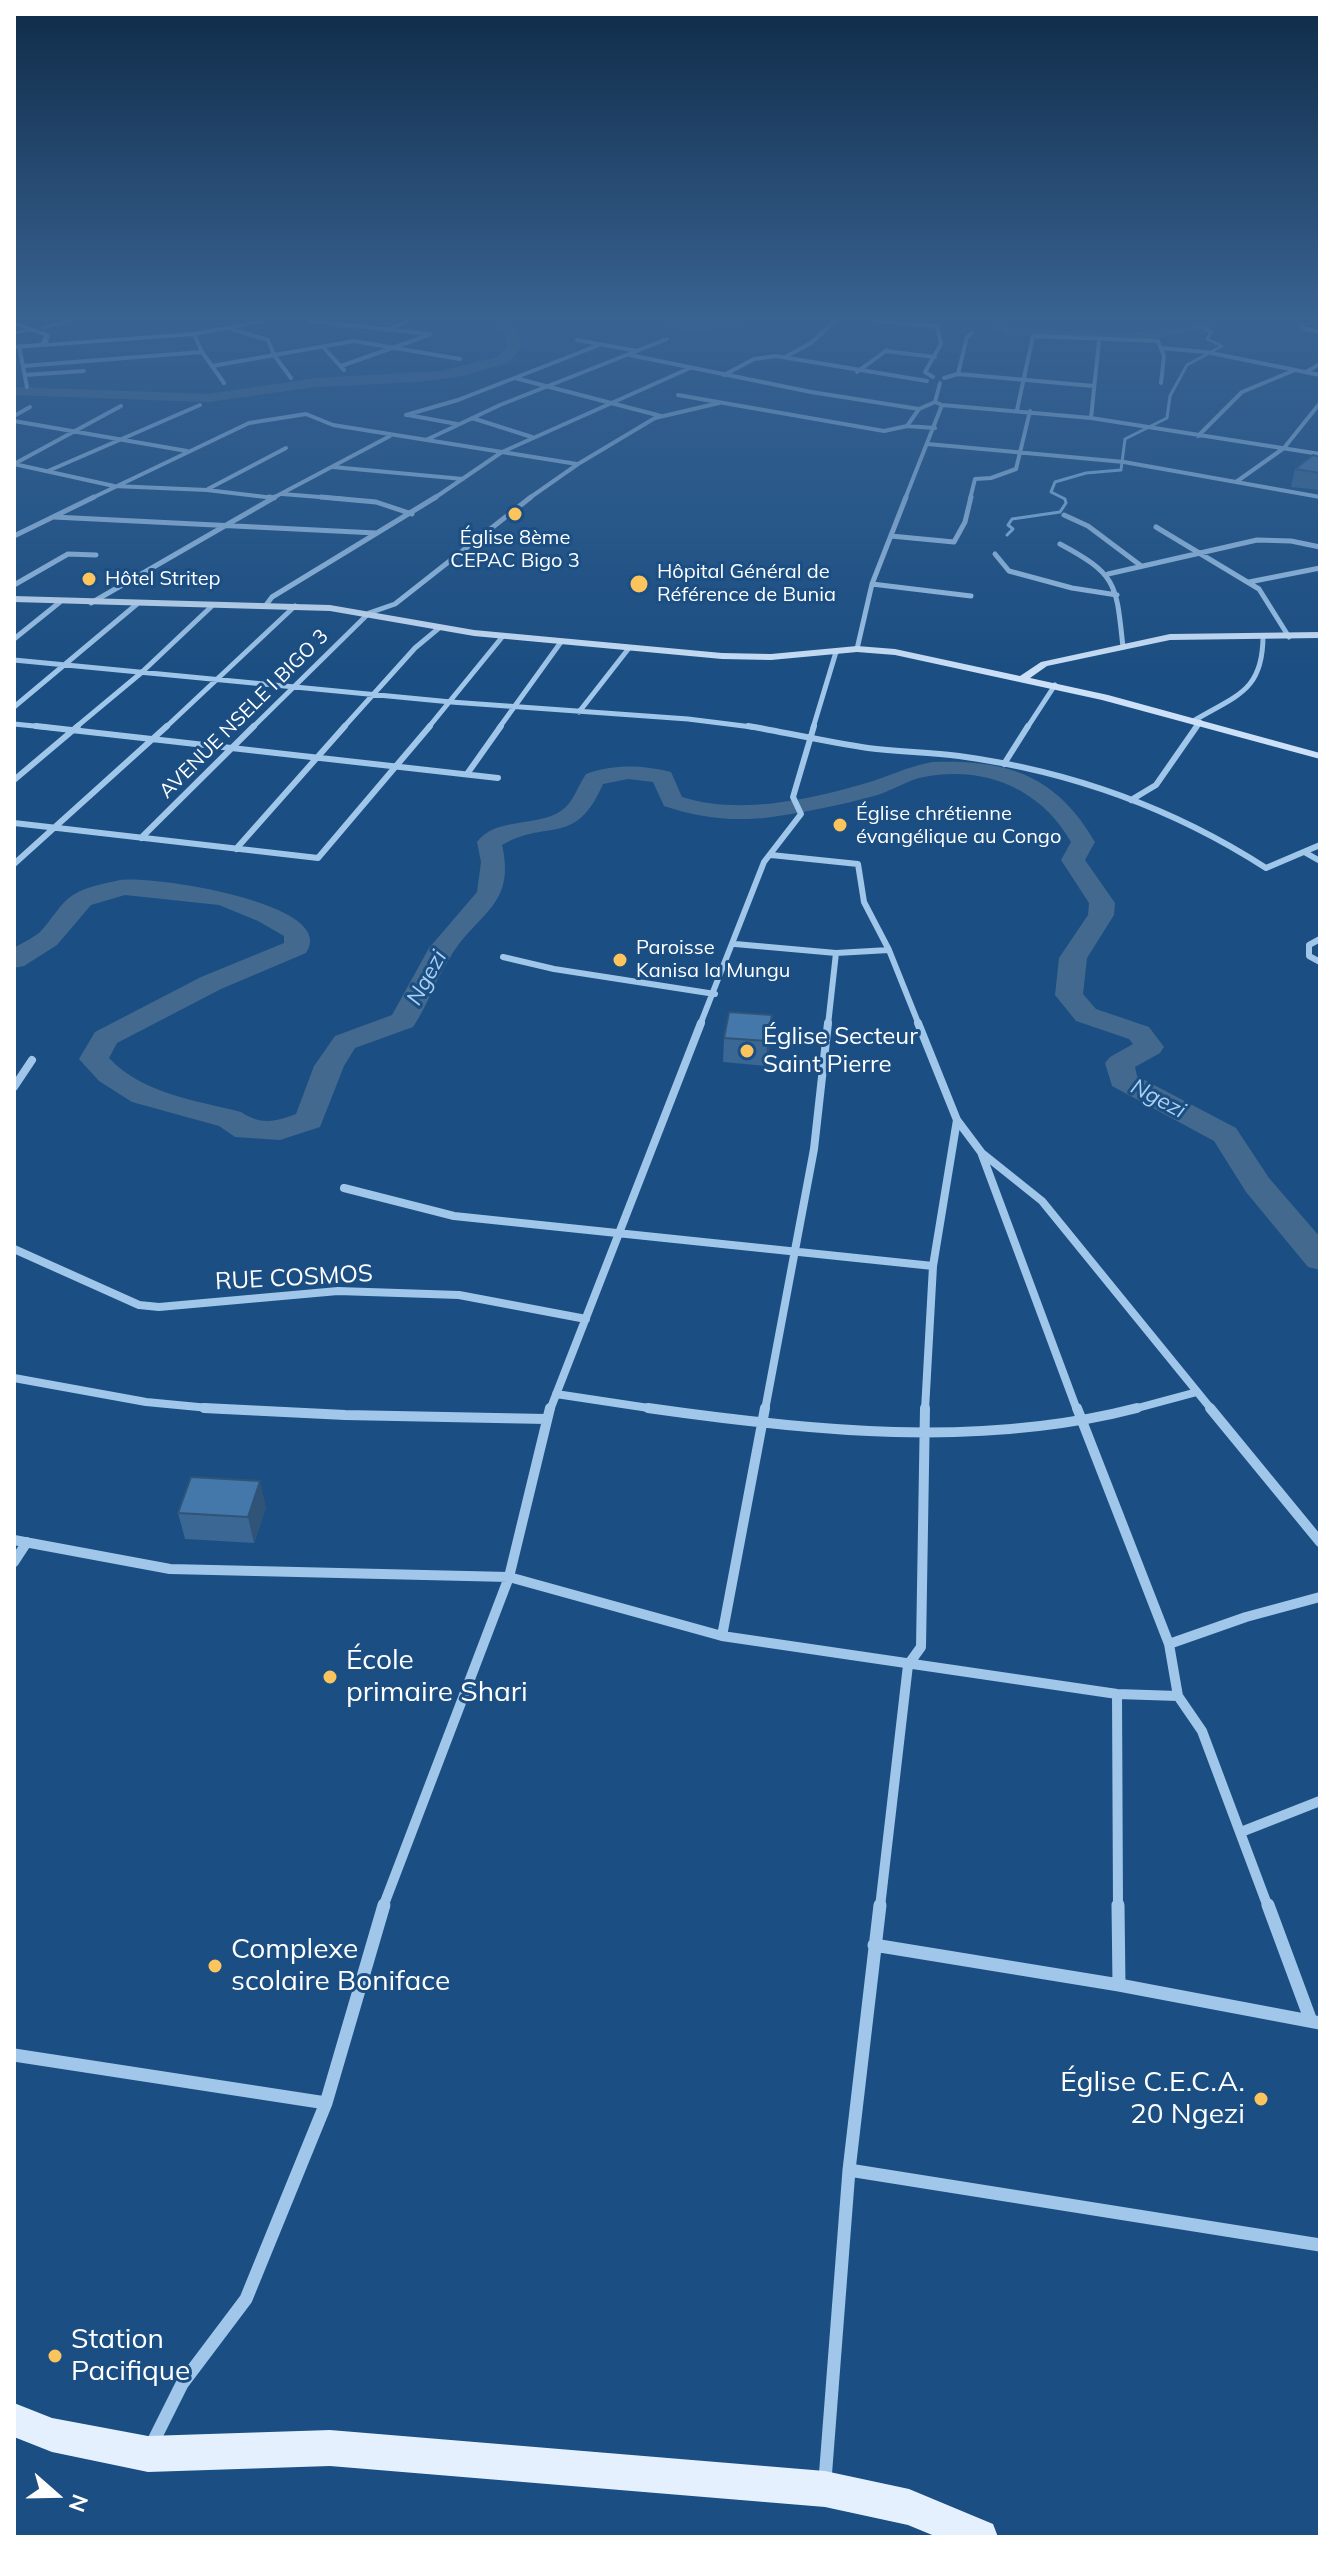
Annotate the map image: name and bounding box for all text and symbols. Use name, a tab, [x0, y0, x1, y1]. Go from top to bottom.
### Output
marker: Église 8ème CEPAC Bigo 3	[506, 505, 524, 523]
place label: Église 8ème CEPAC Bigo 3	[450, 526, 580, 573]
place label: Hôpital Général de Référence de Bunia	[657, 560, 836, 607]
place label: Hôtel Stritep	[105, 567, 221, 591]
marker: Hôtel Stritep	[80, 570, 98, 588]
marker: Hôpital Général de Référence de Bunia	[628, 573, 650, 595]
street label: AVENUE NSELE I BIGO 3	[154, 624, 334, 804]
place label: Église chrétienne évangélique au Congo	[856, 802, 1061, 849]
marker: Église chrétienne évangélique au Congo	[831, 816, 849, 834]
place label: Paroisse Kanisa la Mungu	[636, 936, 790, 983]
water label: Ngezi	[401, 946, 453, 1010]
marker: Paroisse Kanisa la Mungu	[611, 951, 629, 969]
place label: Église Secteur Saint Pierre	[763, 1023, 918, 1079]
marker: Église Secteur Saint Pierre	[738, 1042, 756, 1060]
water label: Ngezi	[1126, 1074, 1190, 1124]
street label: RUE COSMOS	[214, 1259, 374, 1297]
place label: École primaire Shari	[346, 1644, 528, 1710]
marker: École primaire Shari	[321, 1668, 339, 1686]
place label: Complexe scolaire Boniface	[231, 1933, 450, 1999]
marker: Complexe scolaire Boniface	[206, 1957, 224, 1975]
place label: Église C.E.C.A. 20 Ngezi	[1060, 2066, 1245, 2132]
marker: Église C.E.C.A. 20 Ngezi	[1252, 2090, 1270, 2108]
place label: Station Pacifique	[71, 2323, 190, 2389]
marker: Station Pacifique	[46, 2347, 64, 2365]
north arrow	[16, 2455, 96, 2535]
text: N	[63, 2491, 95, 2516]

